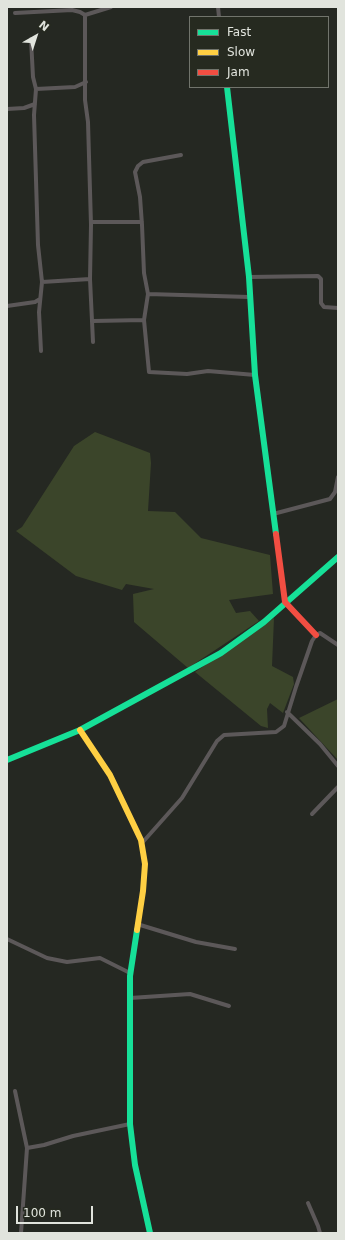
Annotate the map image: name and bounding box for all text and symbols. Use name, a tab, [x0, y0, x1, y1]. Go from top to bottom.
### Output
north arrow	[16, 16, 56, 56]
legend	[189, 16, 329, 88]
text: N	[36, 18, 52, 34]
text: Fast	[227, 25, 251, 39]
text: Slow	[227, 45, 255, 59]
text: Jam	[227, 65, 250, 79]
scale bar	[18, 1198, 95, 1224]
text: 100 m	[23, 1206, 61, 1220]

